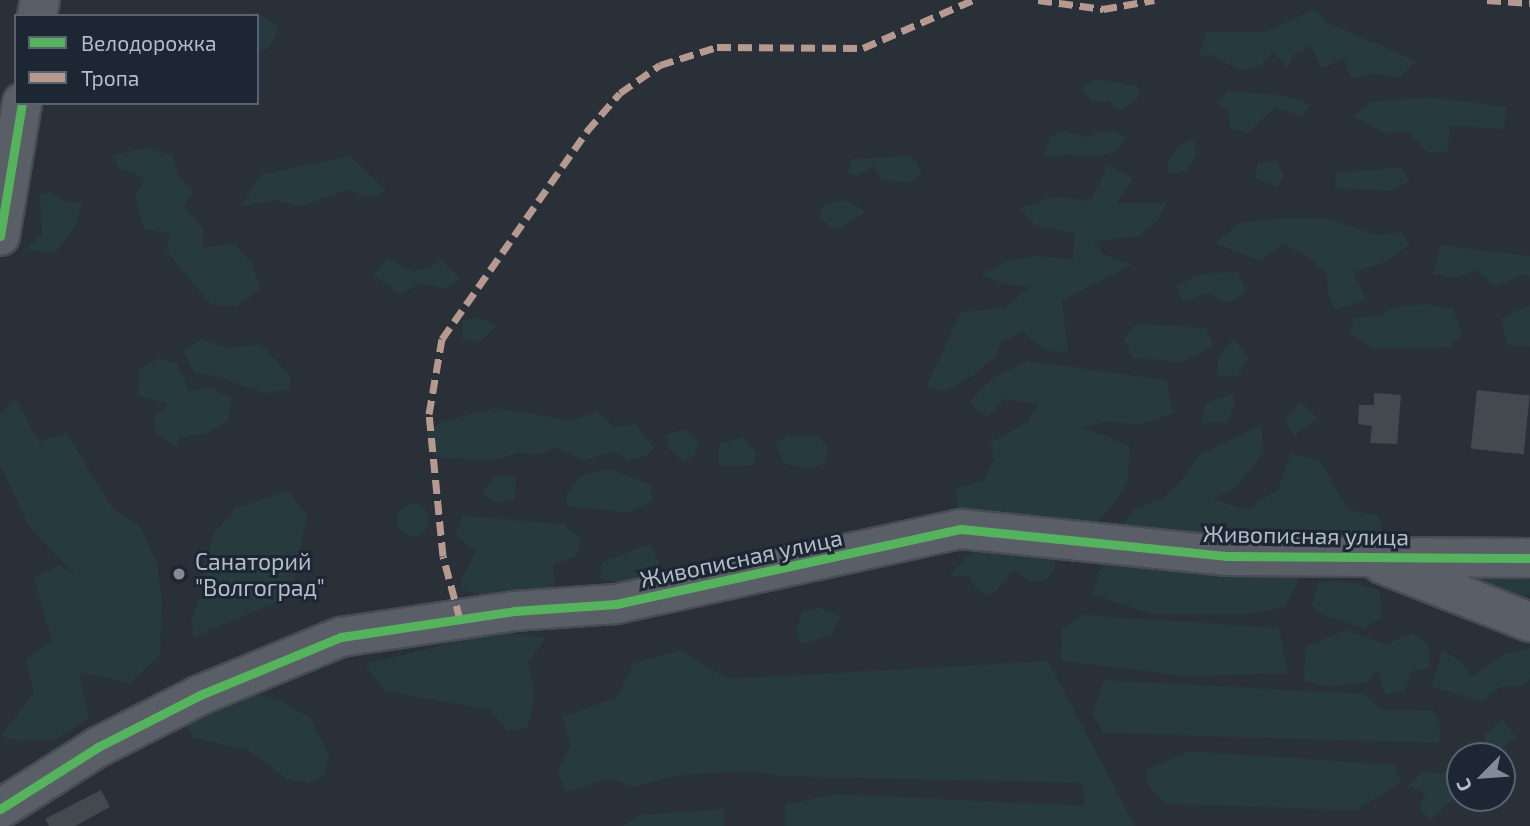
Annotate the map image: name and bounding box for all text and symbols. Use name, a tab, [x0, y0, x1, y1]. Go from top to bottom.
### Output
legend	[14, 14, 259, 105]
text: Велодорожка	[81, 30, 217, 55]
text: Тропа	[81, 65, 139, 90]
street label: Живописная улица	[1203, 519, 1409, 551]
street label: Живописная улица	[637, 523, 845, 593]
place label: Санаторий "Волгоград"	[195, 547, 325, 601]
marker: Санаторий "Волгоград"	[169, 564, 189, 584]
north arrow	[1446, 742, 1516, 812]
text: С	[1451, 775, 1476, 795]

